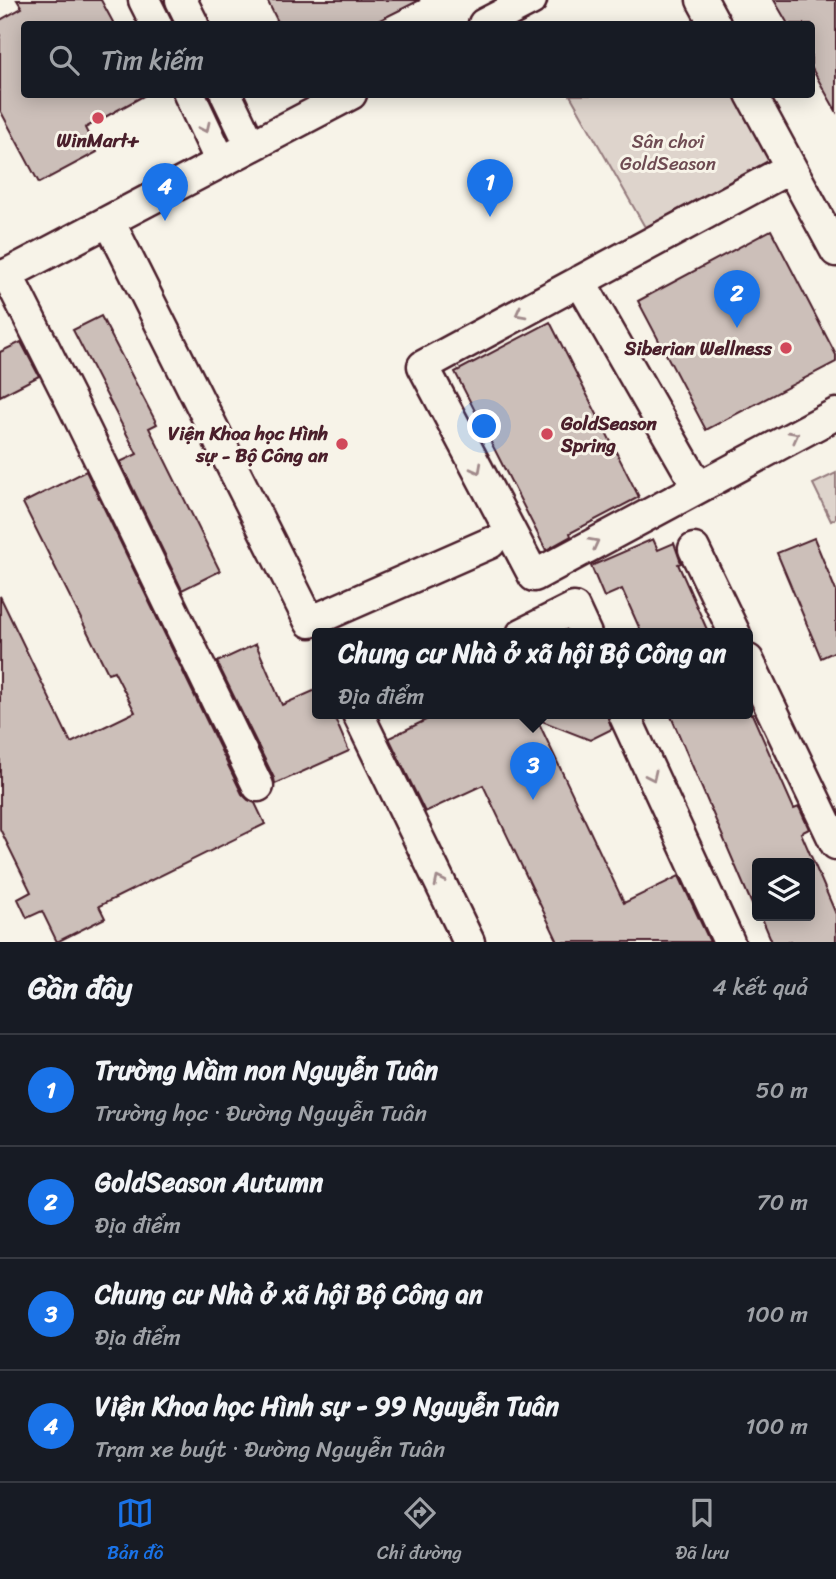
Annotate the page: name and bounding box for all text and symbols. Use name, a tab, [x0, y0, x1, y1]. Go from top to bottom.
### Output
search box	[21, 21, 815, 98]
text: Tìm kiếm	[101, 37, 204, 83]
icon: search	[45, 41, 83, 79]
marker: WinMart+	[90, 110, 106, 126]
one-way arrow	[197, 121, 211, 133]
place label: WinMart+	[57, 124, 140, 157]
park label: Sân chơi GoldSeason	[620, 125, 716, 180]
pin: 1	[467, 159, 513, 217]
pin: 4	[142, 163, 188, 221]
pin: 2	[714, 270, 760, 328]
one-way arrow	[515, 305, 527, 318]
place label: Siberian Wellness	[624, 332, 773, 365]
marker: Siberian Wellness	[778, 340, 794, 356]
place label: GoldSeason Spring	[560, 407, 658, 462]
your location	[467, 409, 501, 443]
place label: Viện Khoa học Hình sự - Bộ Công an	[168, 417, 329, 472]
marker: GoldSeason Spring	[539, 426, 555, 442]
one-way arrow	[787, 431, 800, 444]
marker: Viện Khoa học Hình sự - Bộ Công an	[334, 436, 350, 452]
one-way arrow	[469, 462, 483, 474]
one-way arrow	[587, 538, 599, 552]
popup	[312, 628, 753, 719]
text: Chung cư Nhà ở xã hội Bộ Công an	[339, 630, 726, 676]
text: Địa điểm	[339, 676, 424, 717]
pin: 3	[510, 742, 556, 800]
one-way arrow	[644, 769, 658, 781]
map controls	[752, 858, 815, 921]
button: layers	[752, 858, 815, 921]
one-way arrow	[433, 876, 447, 888]
text: Gần đây	[28, 961, 132, 1015]
text: 4 kết quả	[713, 967, 808, 1008]
text: Trường Mầm non Nguyễn Tuân	[95, 1047, 438, 1093]
text: 1	[46, 1070, 56, 1111]
text: 50 m	[756, 1070, 808, 1111]
text: Trường học · Đường Nguyễn Tuân	[95, 1093, 427, 1134]
text: GoldSeason Autumn	[95, 1159, 323, 1205]
text: 2	[44, 1182, 58, 1223]
text: 70 m	[757, 1182, 808, 1223]
text: Địa điểm	[95, 1205, 181, 1246]
text: Chung cư Nhà ở xã hội Bộ Công an	[95, 1271, 483, 1317]
text: 3	[45, 1294, 57, 1335]
text: 100 m	[745, 1294, 808, 1335]
text: Địa điểm	[95, 1317, 181, 1358]
text: Viện Khoa học Hình sự - 99 Nguyễn Tuân	[95, 1383, 559, 1429]
text: 4	[44, 1406, 58, 1447]
text: 100 m	[745, 1406, 808, 1447]
text: Trạm xe buýt · Đường Nguyễn Tuân	[95, 1429, 445, 1470]
tab: Bản đồ	[107, 1494, 163, 1569]
tab: Chỉ đường	[377, 1494, 462, 1569]
tab: Đã lưu	[676, 1494, 729, 1569]

